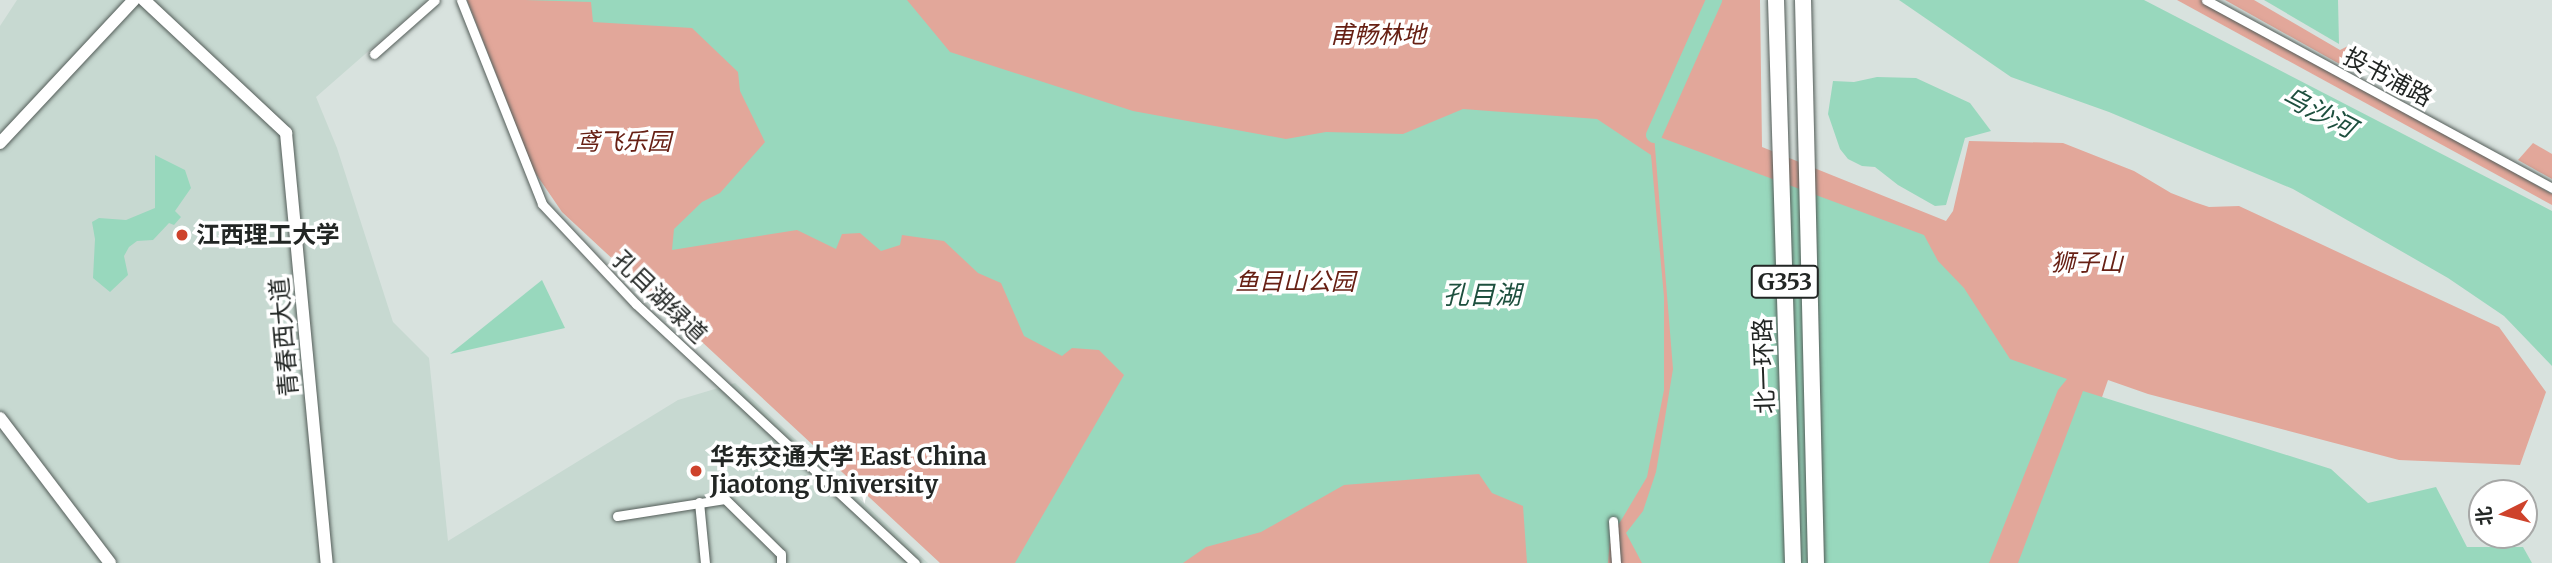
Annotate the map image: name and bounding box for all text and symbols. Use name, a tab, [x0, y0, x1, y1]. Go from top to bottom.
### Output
park label: 甫畅林地	[1330, 21, 1426, 49]
street label: 投书浦路	[2339, 42, 2437, 112]
water label: 乌沙河	[2277, 80, 2361, 144]
park label: 鸢飞乐园	[575, 128, 671, 156]
place label: 江西理工大学	[196, 221, 340, 249]
marker: 江西理工大学	[174, 227, 190, 243]
street label: 孔目湖绿道	[607, 245, 713, 349]
park label: 狮子山	[2051, 249, 2123, 277]
road number: G353	[1750, 262, 1820, 302]
park label: 鱼目山公园	[1235, 268, 1355, 296]
street label: 青春西大道	[264, 276, 304, 398]
water label: 孔目湖	[1443, 279, 1521, 311]
street label: 北一环路	[1748, 318, 1780, 414]
place label: 华东交通大学 East China Jiaotong University	[710, 443, 987, 499]
marker: 华东交通大学 East China Jiaotong University	[688, 463, 704, 479]
north arrow	[2468, 479, 2538, 549]
text: 北	[2471, 505, 2497, 527]

